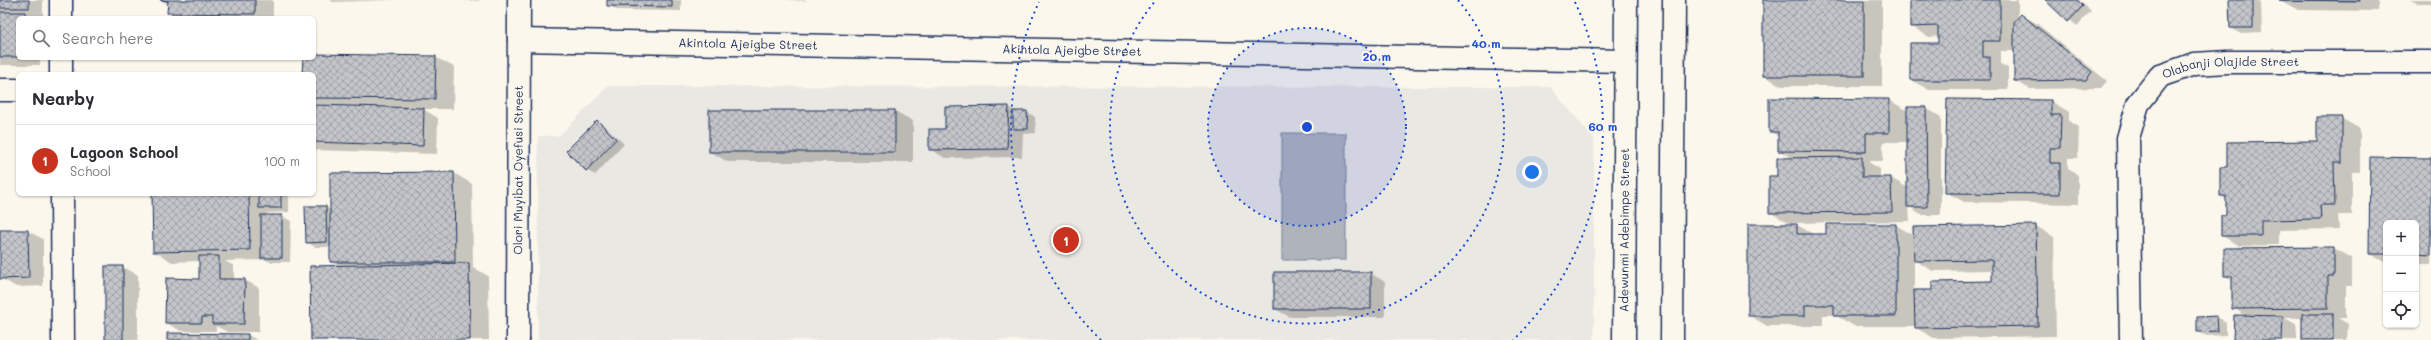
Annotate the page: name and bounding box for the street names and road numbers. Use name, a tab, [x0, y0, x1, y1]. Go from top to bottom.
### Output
street label: Akintola Ajeigbe Street	[678, 34, 818, 53]
street label: Akintola Ajeigbe Street	[1002, 40, 1142, 59]
street label: Olabanji Olajide Street	[2160, 53, 2299, 82]
street label: Olori Muyibat Oyefusi Street	[509, 85, 526, 255]
street label: Adewunmi Adebimpe Street	[1615, 148, 1632, 312]

